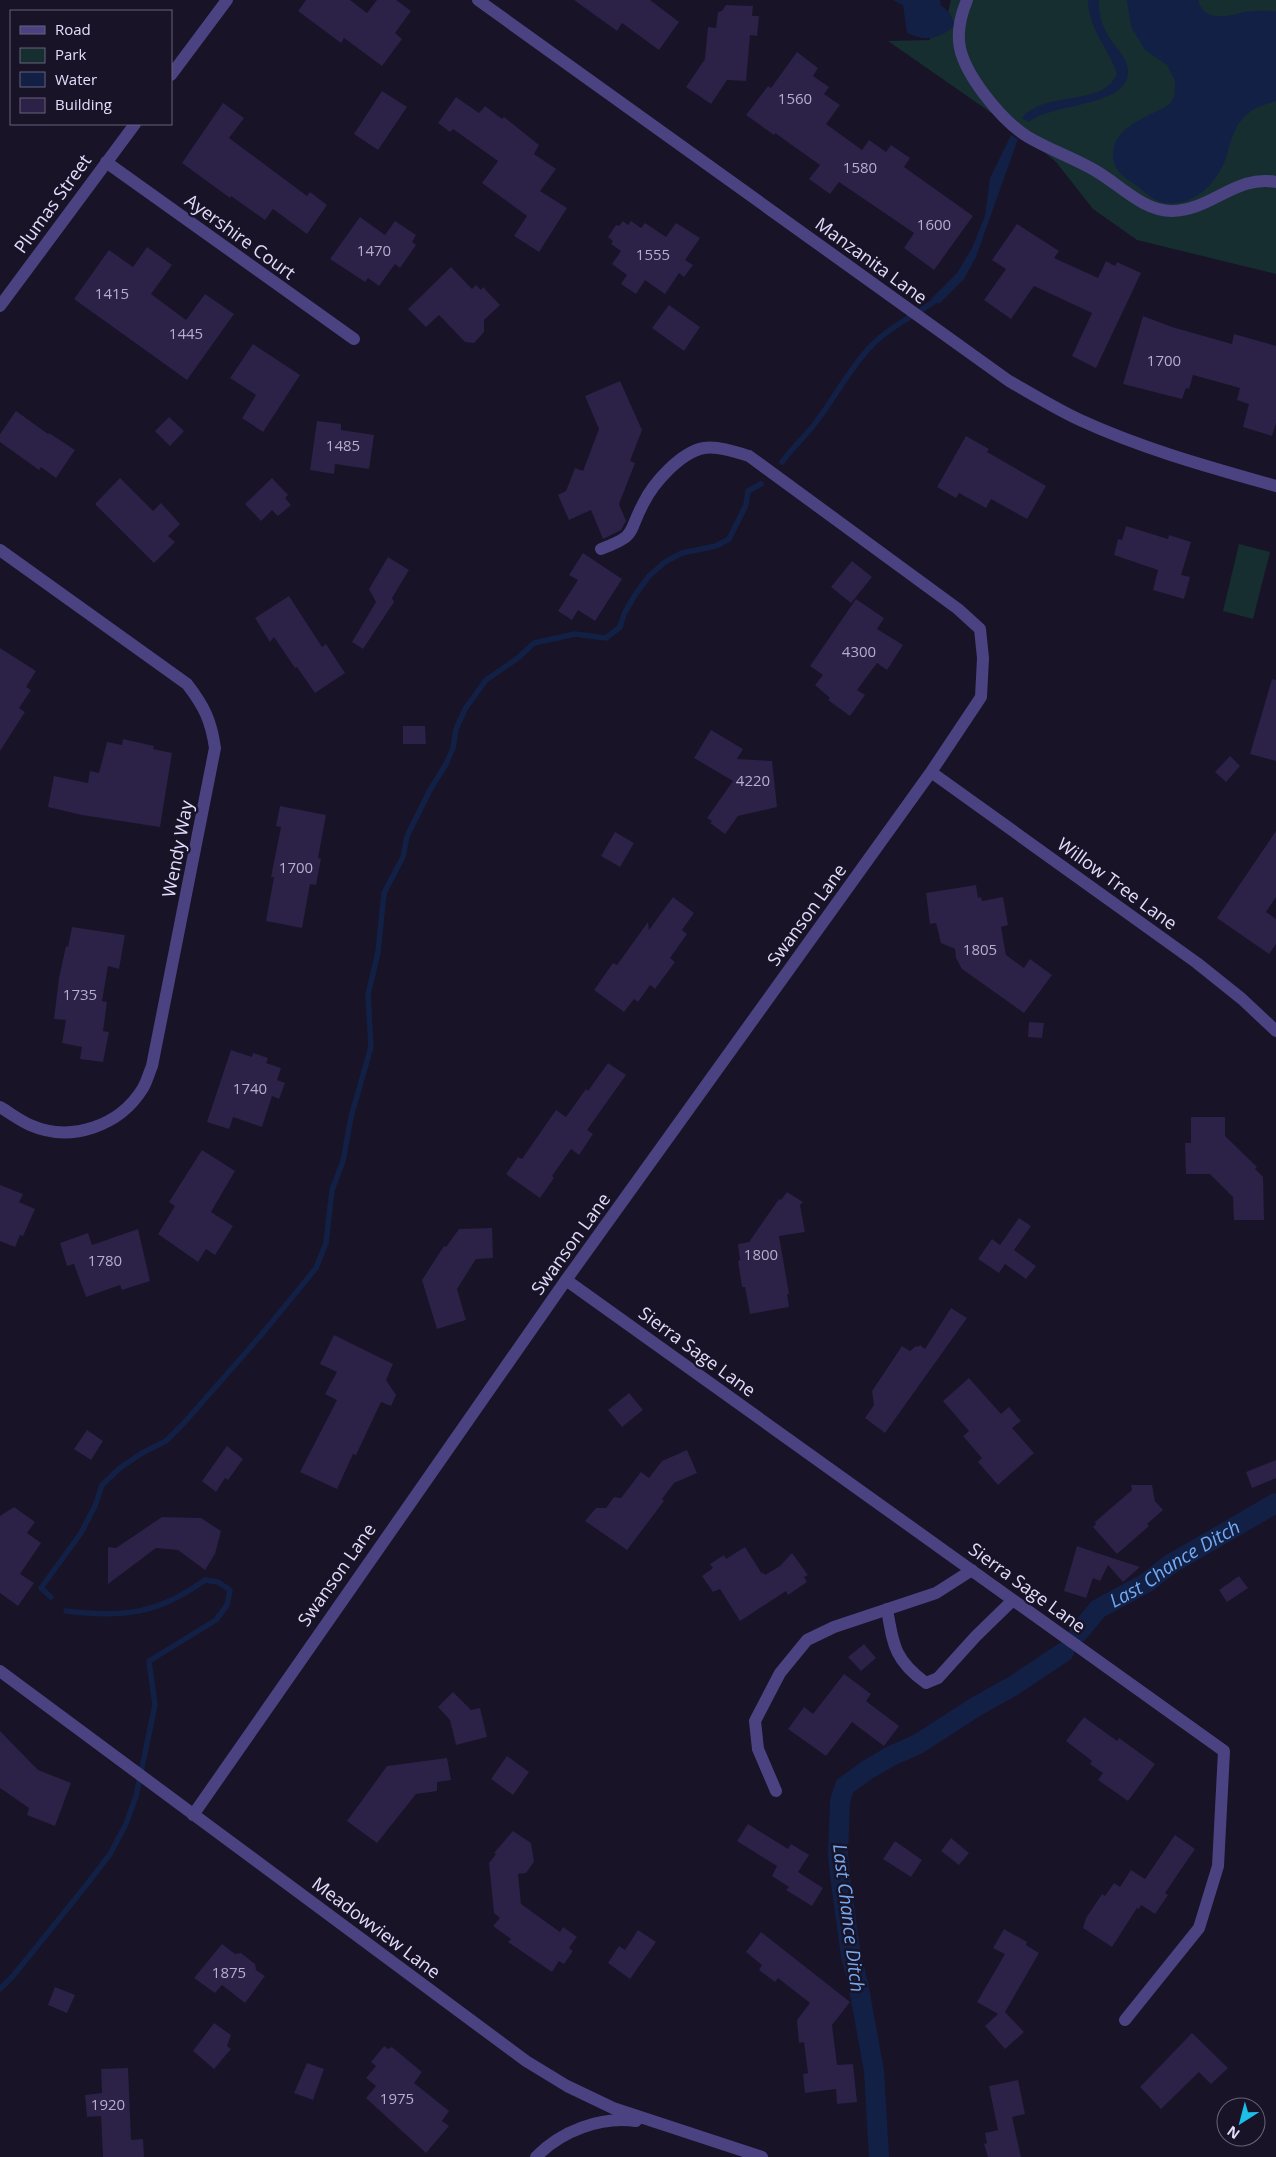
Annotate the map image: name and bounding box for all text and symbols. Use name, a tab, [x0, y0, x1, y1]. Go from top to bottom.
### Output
legend	[10, 10, 172, 125]
text: Road	[55, 19, 91, 39]
text: Park	[55, 44, 86, 64]
text: Water	[55, 69, 97, 89]
house number: 1560	[778, 88, 812, 108]
text: Building	[55, 94, 112, 114]
street label: Plumas Street	[8, 149, 96, 258]
house number: 1580	[843, 157, 877, 177]
street label: Ayershire Court	[180, 188, 301, 284]
street label: Manzanita Lane	[811, 211, 932, 309]
house number: 1600	[917, 214, 951, 234]
house number: 1470	[357, 240, 391, 260]
house number: 1555	[636, 244, 670, 264]
house number: 1415	[95, 283, 129, 303]
house number: 1445	[169, 323, 203, 343]
house number: 1700	[1147, 350, 1181, 370]
house number: 1485	[326, 435, 360, 455]
house number: 4300	[842, 641, 876, 661]
house number: 4220	[736, 770, 770, 790]
street label: Wendy Way	[156, 797, 198, 899]
street label: Willow Tree Lane	[1053, 832, 1182, 935]
house number: 1700	[279, 857, 313, 877]
street label: Swanson Lane	[761, 859, 851, 970]
house number: 1805	[963, 939, 997, 959]
house number: 1735	[63, 984, 97, 1004]
house number: 1740	[233, 1078, 267, 1098]
street label: Swanson Lane	[525, 1188, 615, 1299]
house number: 1800	[744, 1244, 778, 1264]
house number: 1780	[88, 1250, 122, 1270]
street label: Sierra Sage Lane	[634, 1301, 761, 1402]
water label: Last Chance Ditch	[1105, 1514, 1245, 1614]
street label: Swanson Lane	[292, 1518, 381, 1631]
street label: Sierra Sage Lane	[964, 1537, 1091, 1638]
water label: Last Chance Ditch	[827, 1842, 871, 1994]
street label: Meadowview Lane	[308, 1871, 446, 1983]
house number: 1875	[212, 1962, 246, 1982]
house number: 1975	[380, 2088, 414, 2108]
house number: 1920	[91, 2094, 125, 2114]
north arrow	[1216, 2097, 1266, 2147]
text: N	[1223, 2122, 1243, 2144]

